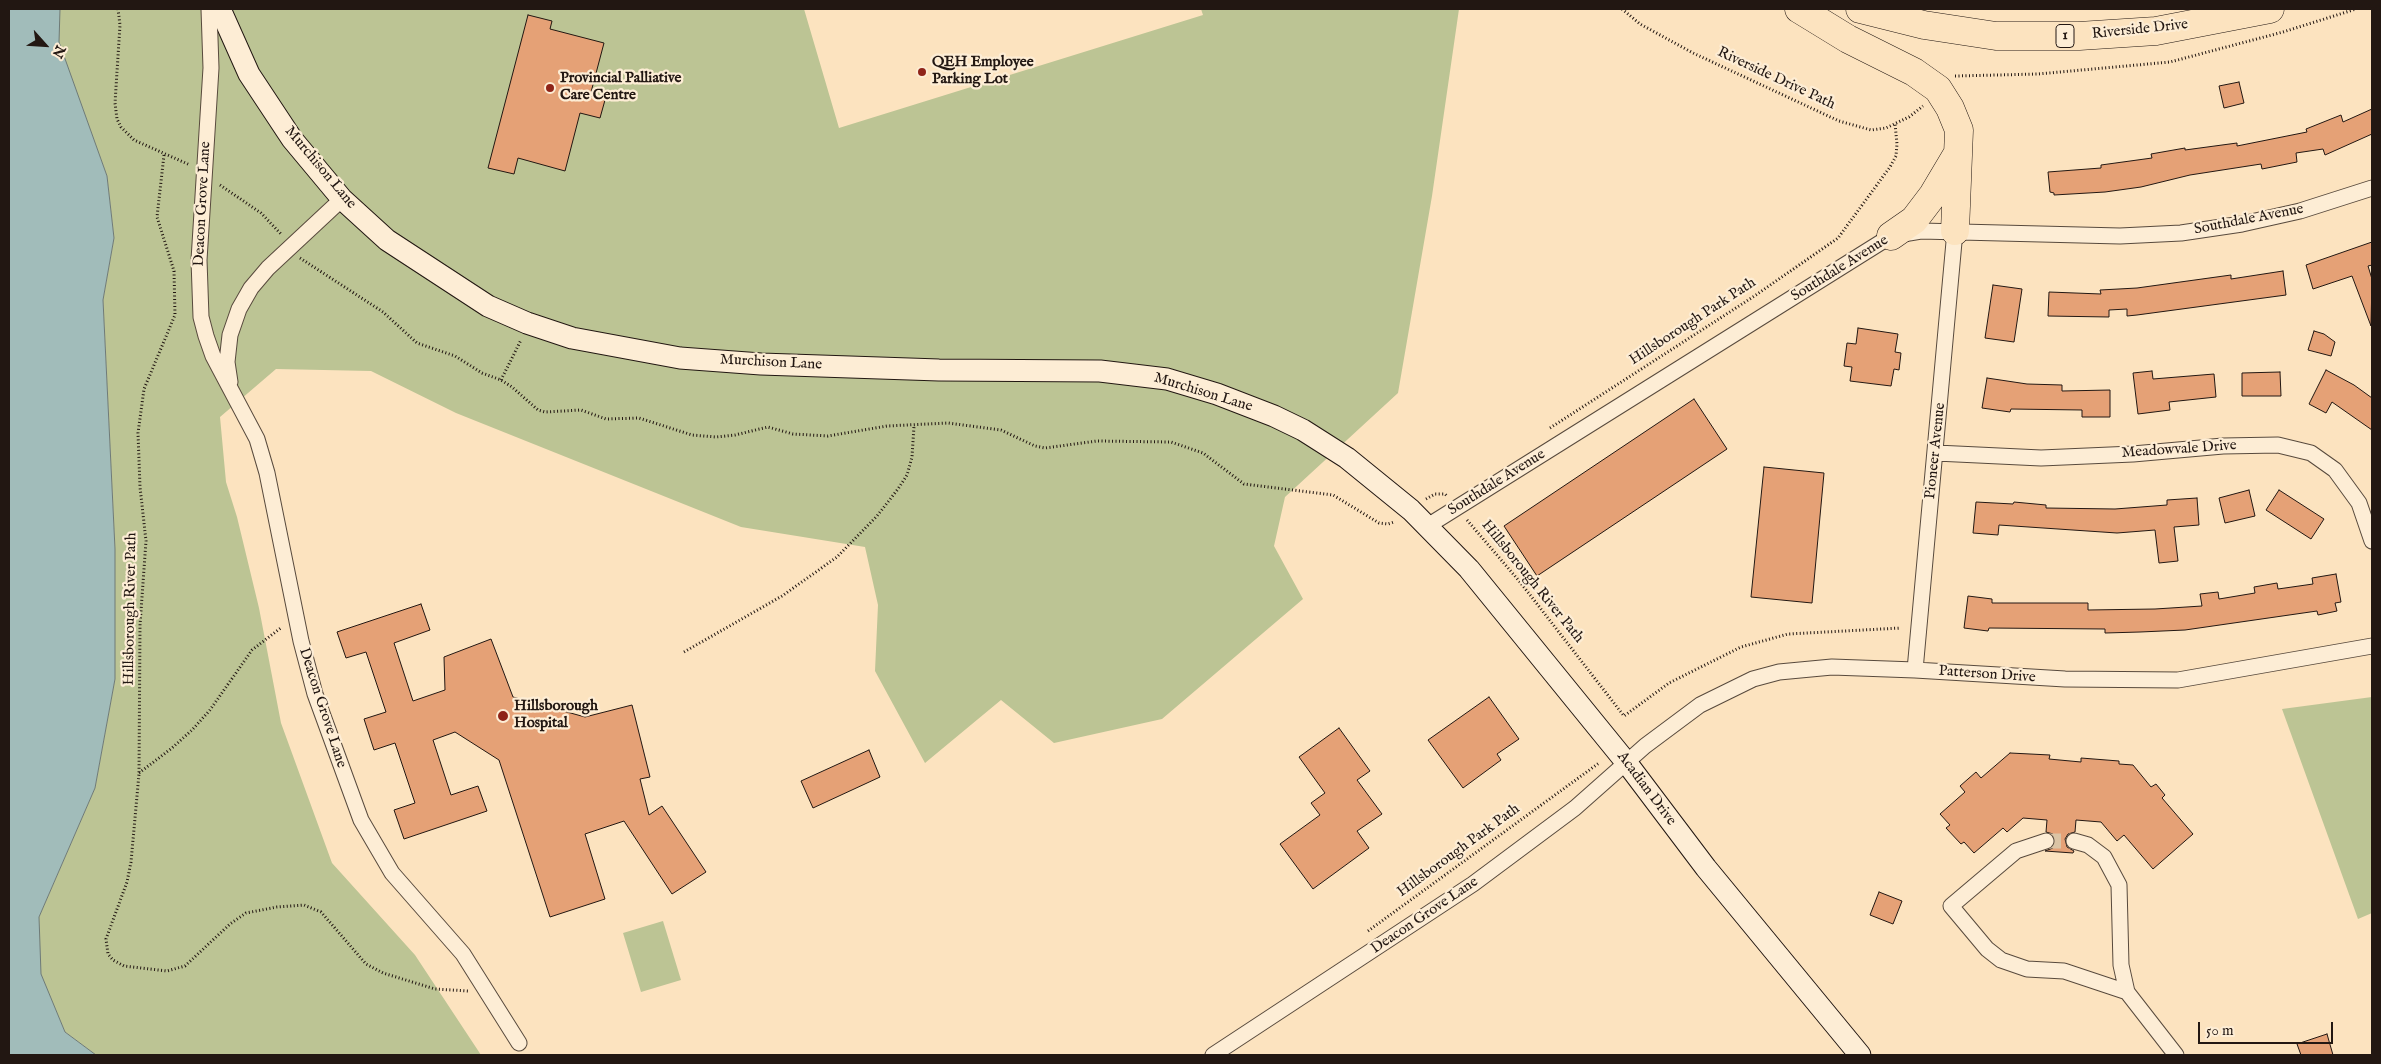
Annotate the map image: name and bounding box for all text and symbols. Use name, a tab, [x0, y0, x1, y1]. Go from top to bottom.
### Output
street label: Riverside Drive	[2091, 16, 2189, 44]
north arrow	[20, 20, 70, 70]
road number: 1	[2056, 24, 2074, 48]
text: N	[48, 42, 69, 61]
street label: Riverside Drive Path	[1714, 44, 1838, 114]
place label: QEH Employee Parking Lot	[932, 54, 1034, 89]
marker: QEH Employee Parking Lot	[916, 66, 928, 78]
place label: Provincial Palliative Care Centre	[560, 70, 681, 105]
marker: Provincial Palliative Care Centre	[544, 82, 556, 94]
street label: Murchison Lane	[280, 123, 360, 213]
street label: Deacon Grove Lane	[191, 141, 215, 267]
street label: Southdale Avenue	[2193, 201, 2305, 239]
street label: Southdale Avenue	[1788, 232, 1892, 306]
street label: Hillsborough Park Path	[1626, 274, 1760, 370]
street label: Murchison Lane	[719, 351, 823, 375]
street label: Murchison Lane	[1151, 369, 1255, 417]
street label: Pioneer Avenue	[1922, 402, 1950, 500]
street label: Meadowvale Drive	[2121, 437, 2237, 463]
street label: Southdale Avenue	[1445, 446, 1549, 520]
street label: Hillsborough River Path	[1477, 517, 1587, 647]
street label: Hillsborough River Path	[121, 532, 141, 686]
street label: Deacon Grove Lane	[294, 646, 350, 770]
street label: Patterson Drive	[1938, 663, 2036, 687]
place label: Hillsborough Hospital	[514, 698, 598, 733]
marker: Hillsborough Hospital	[496, 709, 510, 723]
street label: Acadian Drive	[1612, 749, 1680, 829]
street label: Hillsborough Park Path	[1394, 800, 1524, 902]
street label: Deacon Grove Lane	[1368, 874, 1482, 958]
scale bar	[2201, 1012, 2336, 1044]
text: 50 m	[2206, 1021, 2234, 1040]

